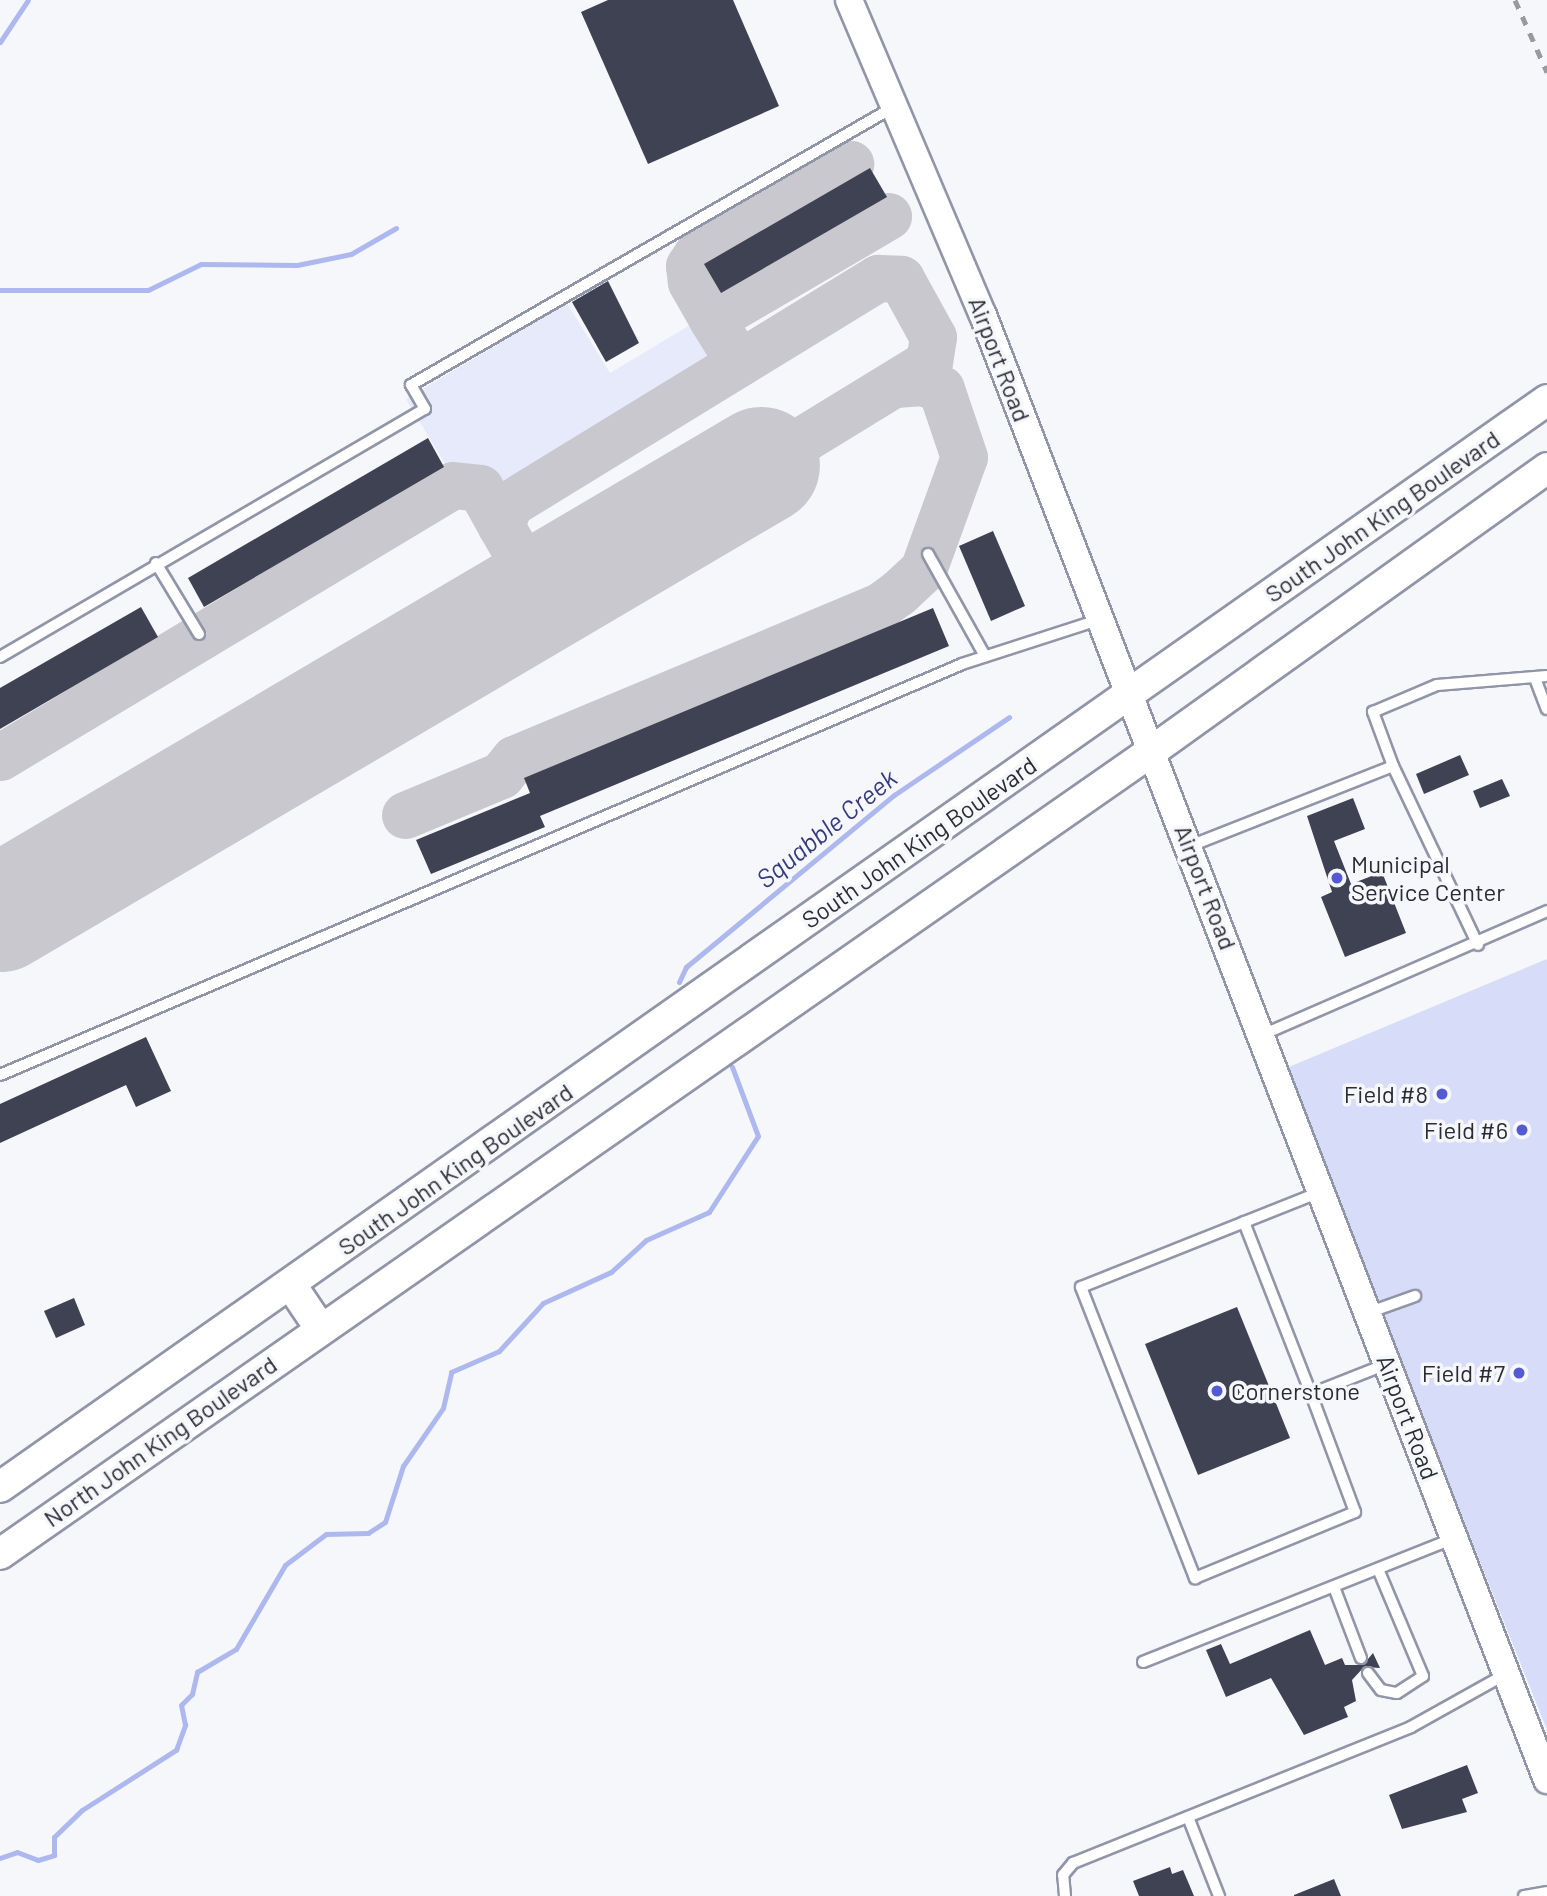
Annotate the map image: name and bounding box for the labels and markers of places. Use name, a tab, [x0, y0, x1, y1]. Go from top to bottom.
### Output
place label: Municipal Service Center	[1351, 850, 1505, 906]
marker: Municipal Service Center	[1329, 870, 1345, 886]
place label: Field #8	[1344, 1080, 1428, 1108]
marker: Field #8	[1434, 1086, 1450, 1102]
place label: Field #6	[1424, 1116, 1508, 1144]
marker: Field #6	[1514, 1122, 1530, 1138]
place label: Field #7	[1422, 1359, 1505, 1387]
marker: Field #7	[1511, 1365, 1527, 1381]
place label: Cornerstone	[1231, 1377, 1360, 1405]
marker: Cornerstone	[1209, 1383, 1225, 1399]

